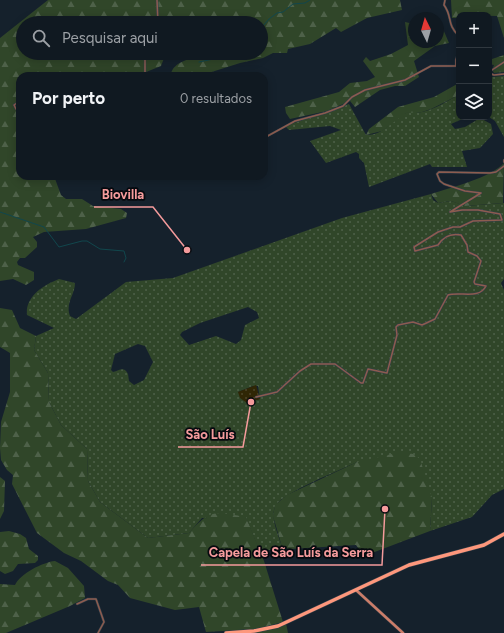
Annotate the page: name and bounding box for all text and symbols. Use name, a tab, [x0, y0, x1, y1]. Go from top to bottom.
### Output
north arrow	[408, 12, 444, 48]
map controls	[456, 12, 492, 120]
button: +	[456, 12, 492, 48]
search box	[16, 16, 268, 60]
icon: search	[30, 27, 52, 49]
text: Pesquisar aqui	[62, 29, 158, 47]
button: −	[456, 48, 492, 84]
button: layers	[456, 84, 492, 120]
text: Por perto	[32, 88, 105, 108]
text: 0 resultados	[180, 91, 252, 106]
callout: Biovilla	[94, 182, 153, 207]
text: Biovilla	[102, 187, 144, 202]
callout: São Luís	[178, 422, 243, 447]
text: São Luís	[185, 427, 235, 442]
callout: Capela de São Luís da Serra	[201, 540, 382, 565]
text: Capela de São Luís da Serra	[209, 545, 373, 560]

